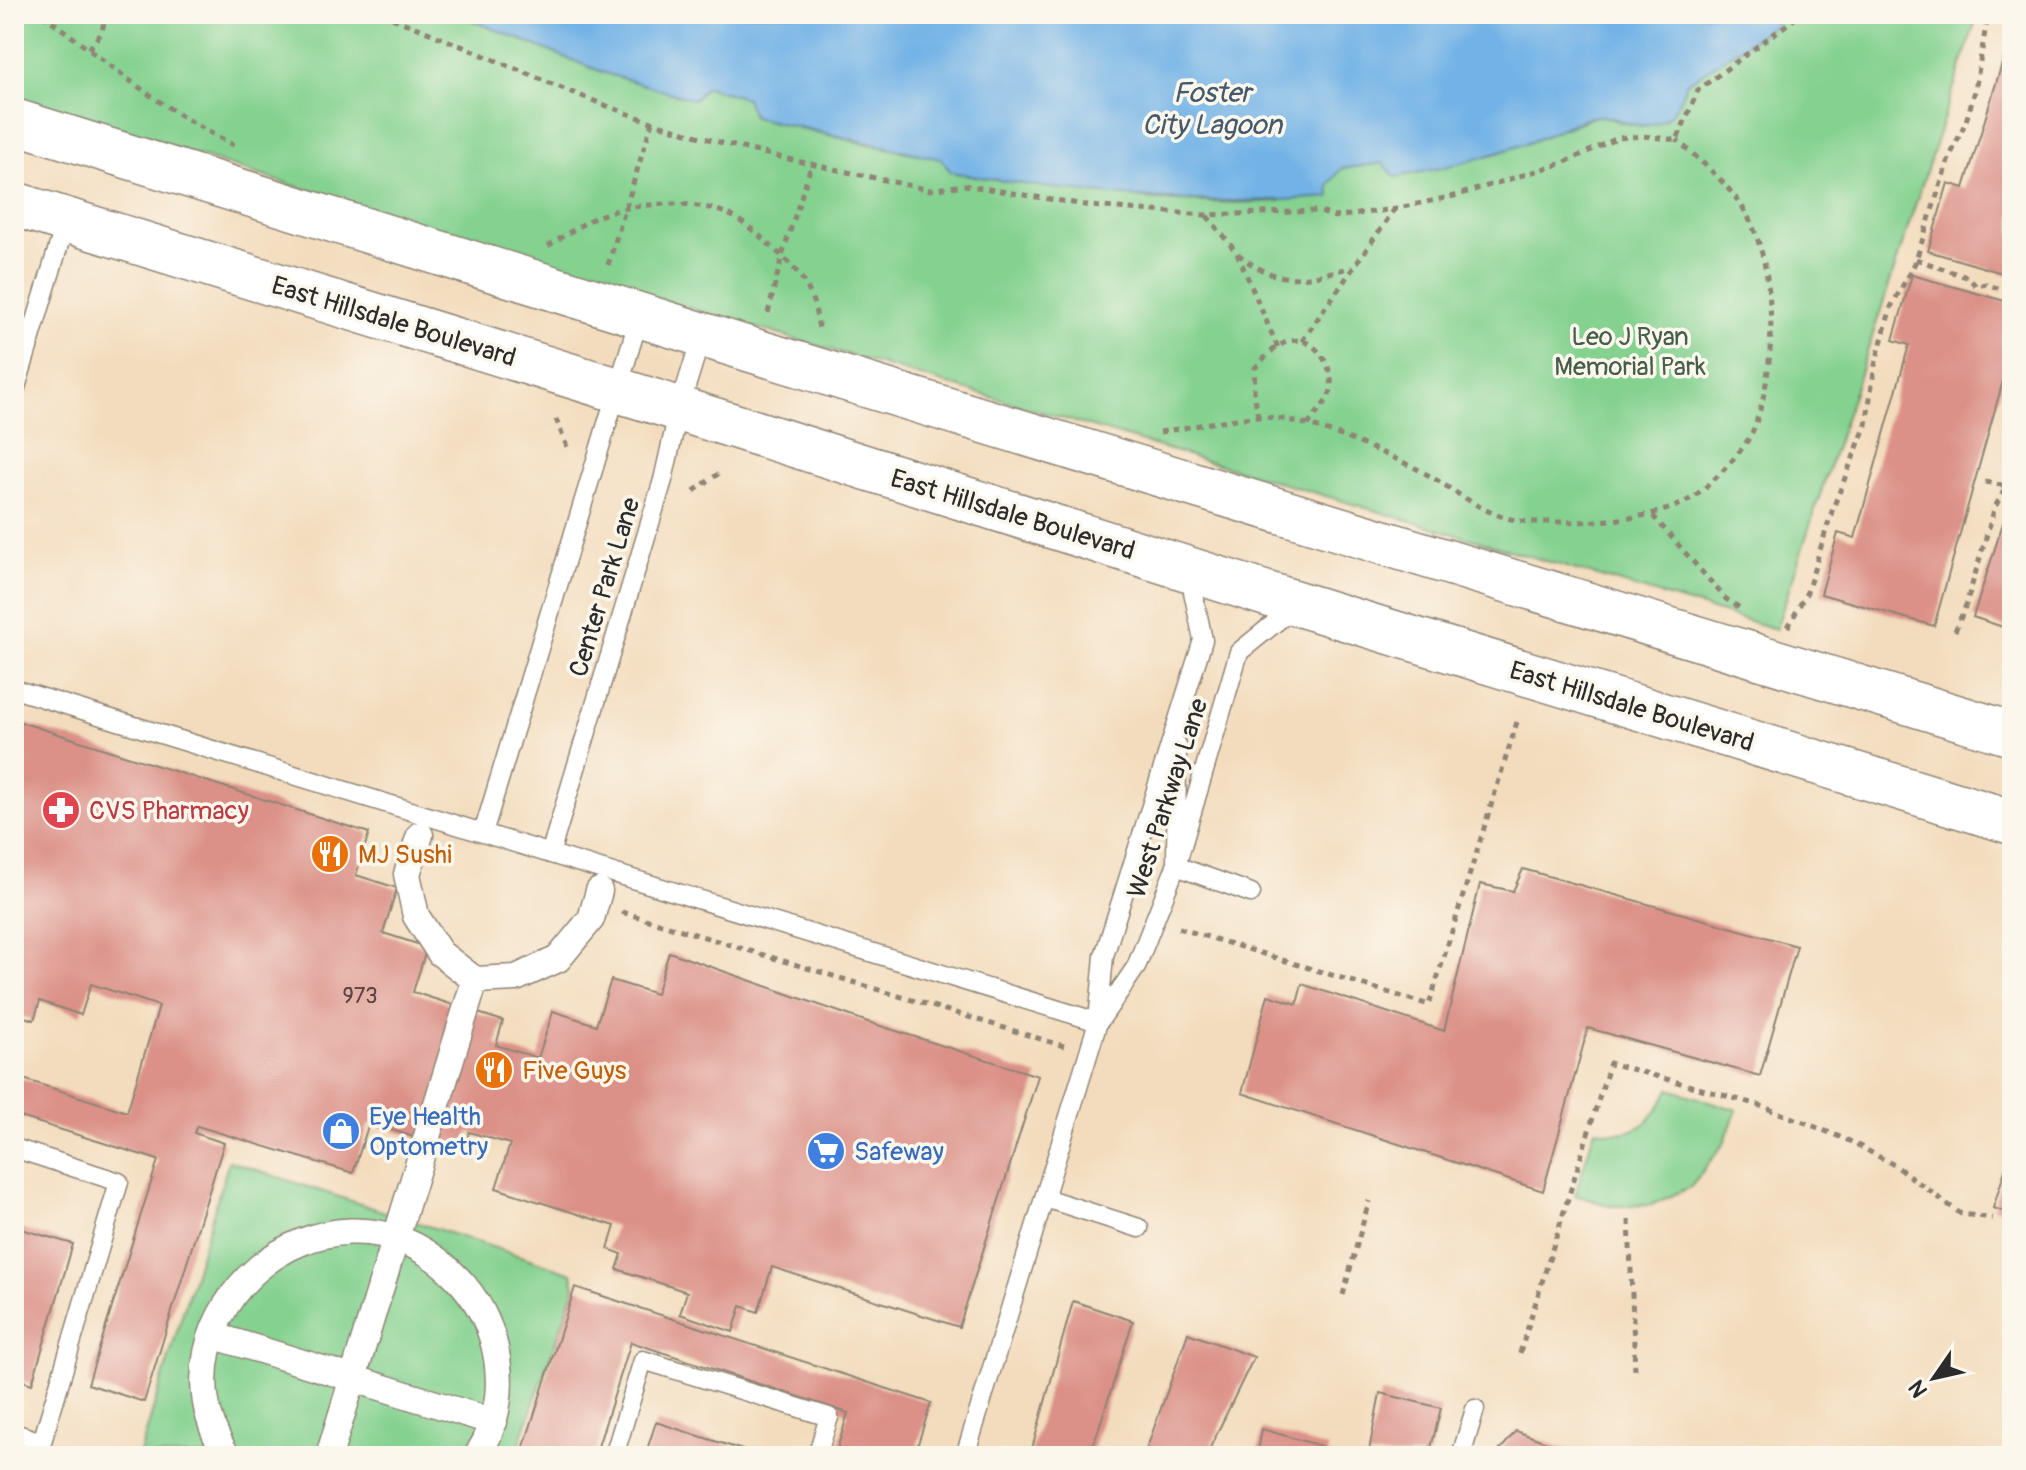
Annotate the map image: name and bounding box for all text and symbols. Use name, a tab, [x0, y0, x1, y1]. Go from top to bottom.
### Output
water label: Foster City Lagoon	[1142, 76, 1283, 143]
street label: East Hillsdale Boulevard	[268, 270, 520, 374]
park label: Leo J Ryan Memorial Park	[1554, 321, 1706, 383]
street label: East Hillsdale Boulevard	[887, 463, 1139, 567]
street label: Center Park Lane	[563, 494, 647, 681]
street label: East Hillsdale Boulevard	[1506, 655, 1758, 759]
street label: West Parkway Lane	[1121, 694, 1215, 902]
pharmacy icon: CVS Pharmacy	[40, 789, 82, 831]
place label: CVS Pharmacy	[89, 795, 249, 827]
restaurant icon: MJ Sushi	[309, 833, 351, 875]
place label: MJ Sushi	[358, 839, 452, 871]
house number: 973	[342, 982, 378, 1010]
restaurant icon: Five Guys	[473, 1049, 515, 1091]
place label: Five Guys	[522, 1055, 627, 1087]
place label: Eye Health Optometry	[369, 1101, 488, 1163]
shop icon: Eye Health Optometry	[320, 1110, 362, 1152]
supermarket icon: Safeway	[805, 1130, 847, 1172]
place label: Safeway	[854, 1136, 944, 1168]
north arrow	[1894, 1338, 1974, 1418]
text: N	[1902, 1375, 1934, 1403]

